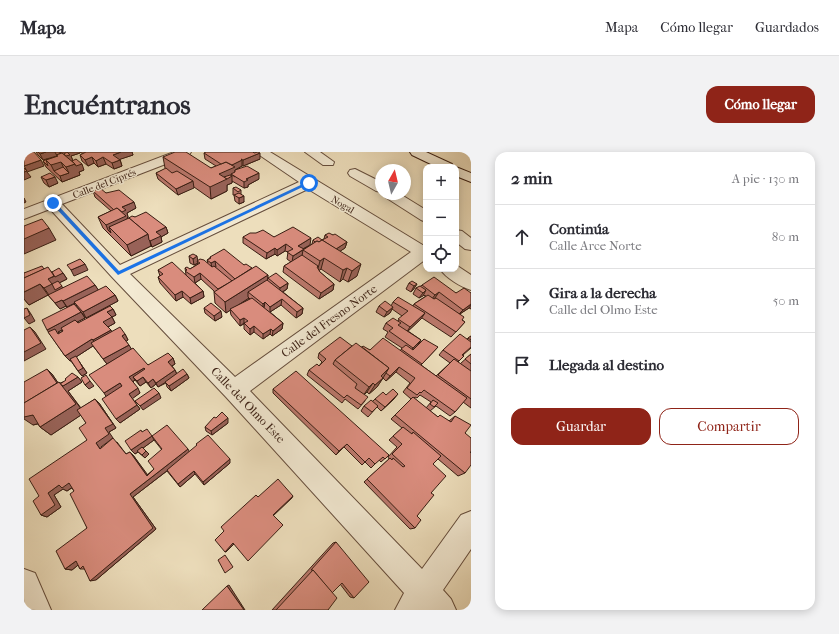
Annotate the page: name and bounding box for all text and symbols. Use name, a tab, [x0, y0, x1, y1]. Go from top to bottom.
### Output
text: Mapa	[20, 17, 65, 39]
text: Mapa	[605, 19, 638, 36]
text: Cómo llegar	[660, 19, 733, 36]
text: Guardados	[755, 19, 819, 36]
button: Cómo llegar	[706, 86, 815, 123]
text: Encuéntranos	[24, 88, 191, 121]
north arrow	[375, 164, 411, 200]
map controls	[423, 164, 459, 272]
button: +	[423, 164, 459, 200]
street label: Calle del Ciprés	[71, 166, 138, 202]
text: 2 min	[511, 168, 552, 188]
text: A pie · 130 m	[732, 171, 799, 186]
route start	[300, 174, 318, 192]
street label: Nogal	[329, 193, 357, 217]
route end	[44, 194, 62, 212]
button: −	[423, 200, 459, 236]
text: Continúa	[549, 220, 609, 238]
icon: ahead	[511, 226, 533, 248]
text: 80 m	[772, 229, 799, 244]
button: locate	[423, 236, 459, 272]
text: Calle Arce Norte	[549, 238, 642, 253]
street label: Calle del Fresno Norte	[278, 282, 380, 360]
text: Gira a la derecha	[549, 284, 656, 302]
icon: right	[511, 290, 533, 312]
text: 50 m	[773, 293, 799, 308]
text: Calle del Olmo Este	[549, 302, 658, 317]
icon: arrive	[511, 354, 533, 376]
text: Llegada al destino	[549, 356, 664, 374]
street label: Calle del Olmo Este	[208, 364, 288, 446]
button: Guardar	[511, 408, 651, 445]
button: Compartir	[659, 408, 799, 445]

